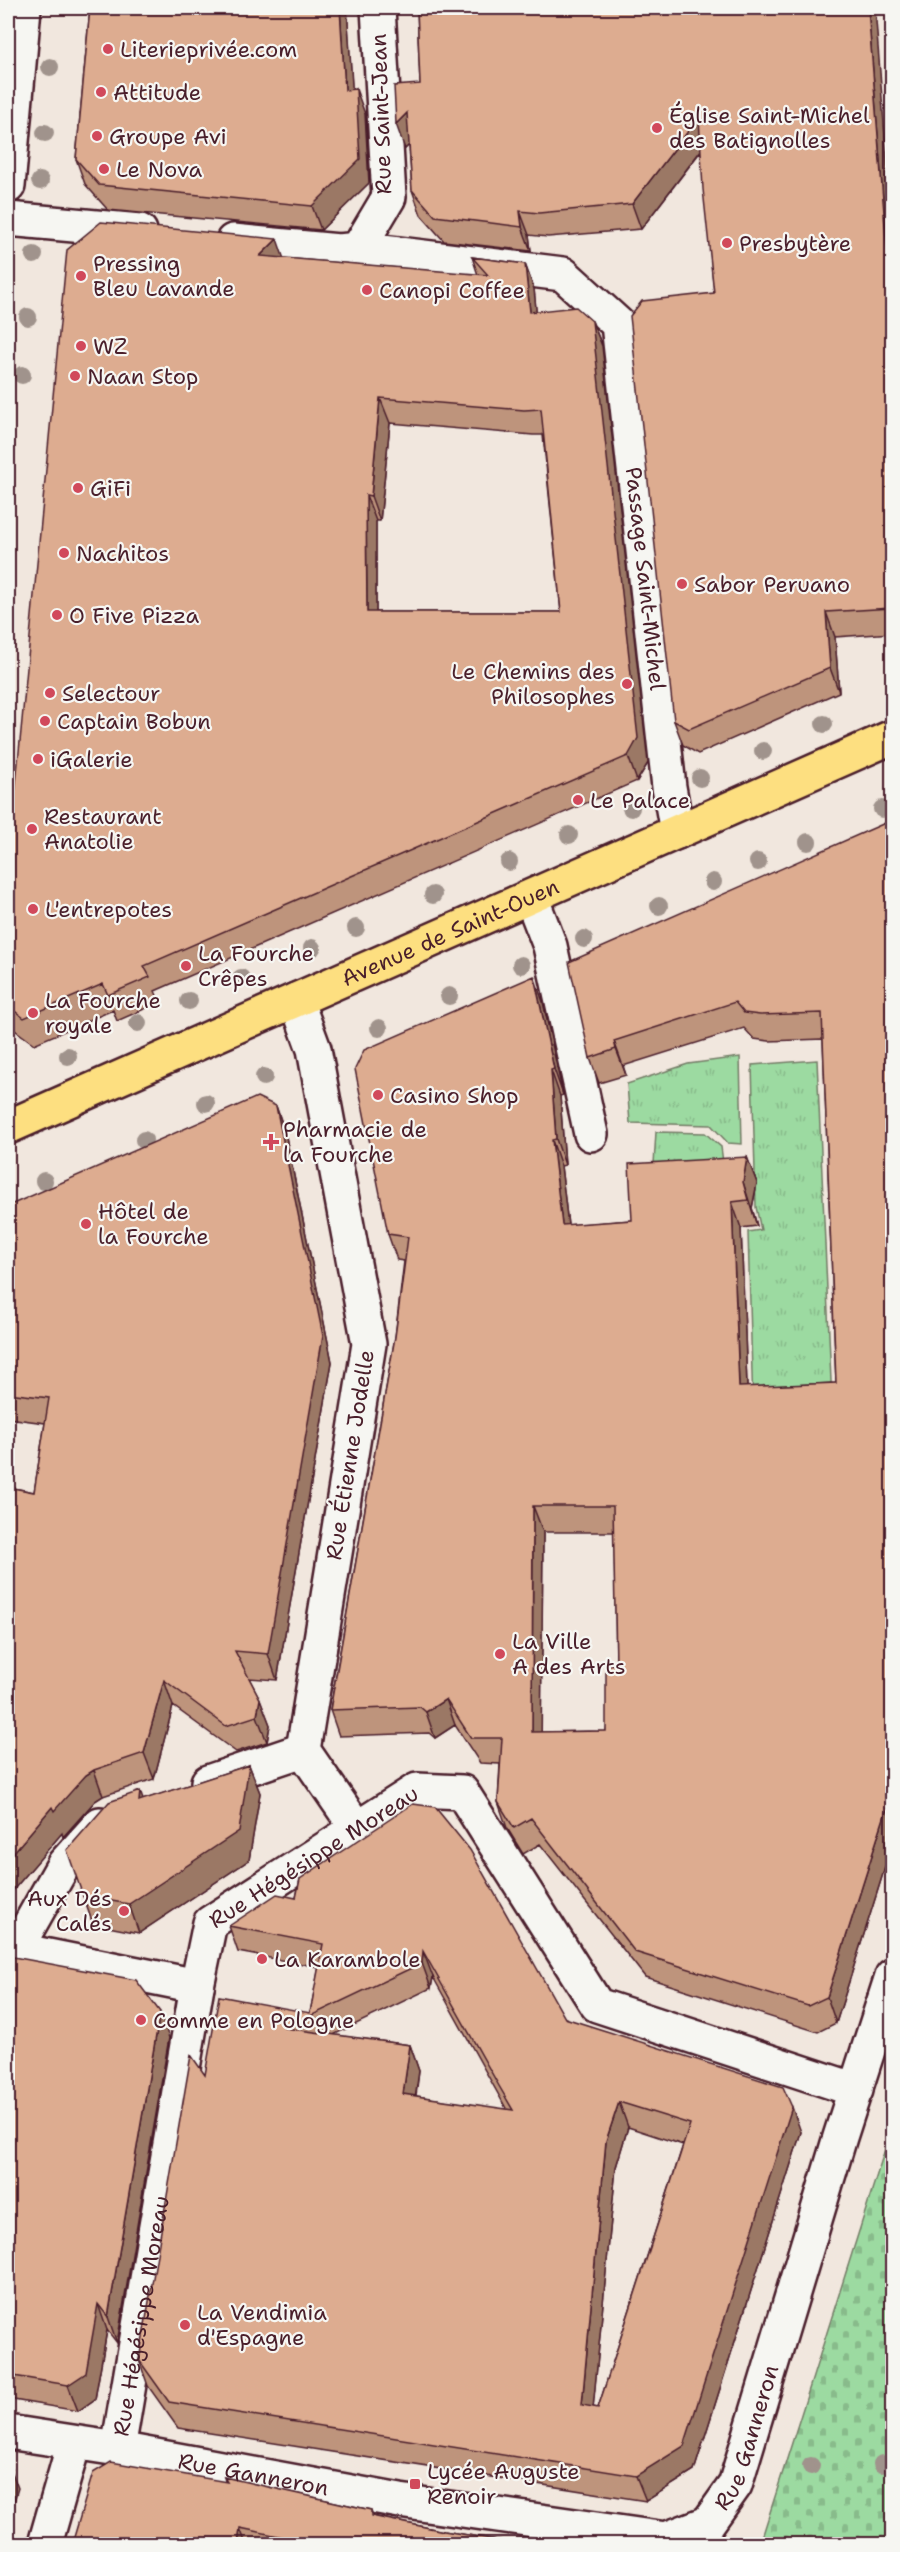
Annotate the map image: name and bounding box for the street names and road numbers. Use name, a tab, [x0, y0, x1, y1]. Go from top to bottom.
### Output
street label: Rue Saint-Jean	[364, 33, 398, 195]
street label: Passage Saint-Michel	[619, 465, 673, 692]
street label: Avenue de Saint-Ouen	[337, 871, 563, 993]
street label: Rue Étienne Jodelle	[319, 1348, 381, 1562]
street label: Rue Hégésippe Moreau	[203, 1778, 424, 1935]
street label: Rue Hégésippe Moreau	[106, 2193, 175, 2438]
street label: Rue Ganneron	[707, 2361, 785, 2516]
street label: Rue Ganneron	[176, 2446, 331, 2502]

